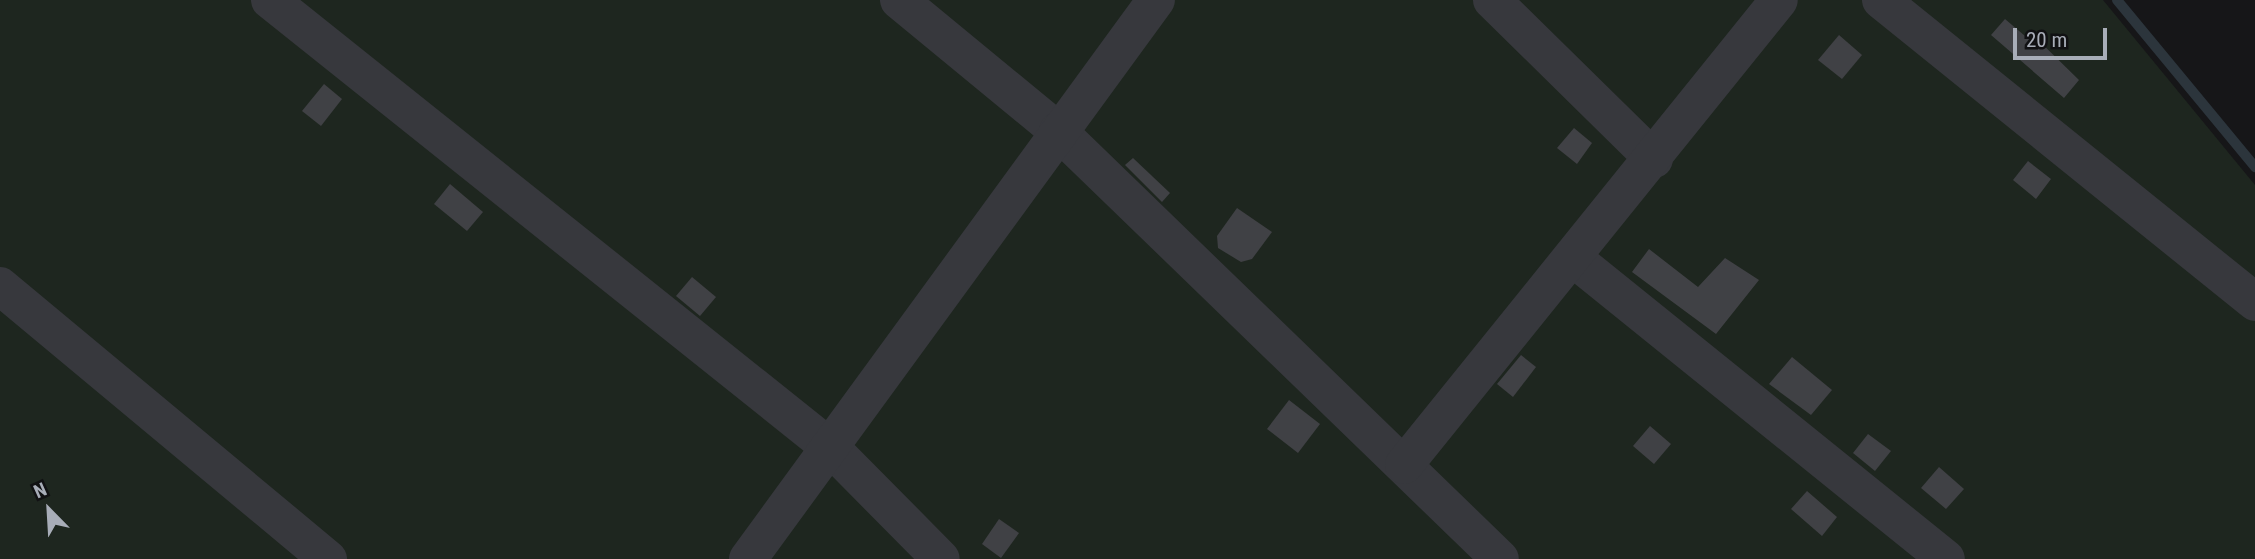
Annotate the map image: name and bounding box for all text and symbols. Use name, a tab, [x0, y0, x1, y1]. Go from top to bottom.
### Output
scale bar	[2017, 14, 2112, 58]
text: 20 m	[2026, 28, 2067, 52]
north arrow	[14, 475, 84, 545]
text: N	[30, 477, 50, 503]

